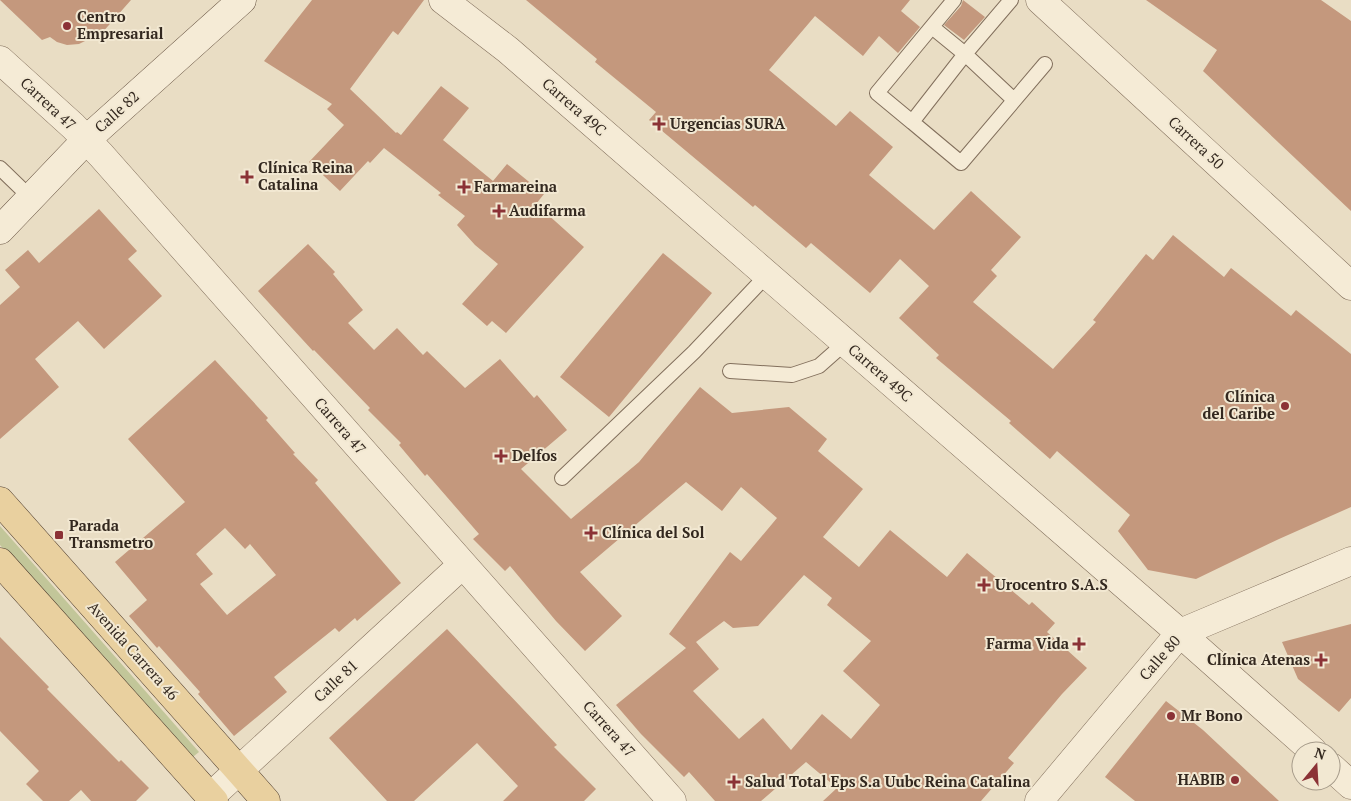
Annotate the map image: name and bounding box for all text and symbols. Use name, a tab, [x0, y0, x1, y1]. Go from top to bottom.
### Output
place label: Centro Empresarial	[77, 6, 164, 43]
marker: Centro Empresarial	[61, 20, 73, 32]
street label: Carrera 47	[17, 72, 81, 134]
street label: Carrera 49C	[538, 73, 611, 140]
street label: Calle 82	[90, 86, 143, 137]
street label: Carrera 50	[1165, 111, 1229, 173]
place label: Urgencias SURA	[670, 113, 785, 133]
marker: Urgencias SURA	[652, 117, 666, 131]
place label: Clínica Reina Catalina	[258, 157, 354, 194]
marker: Clínica Reina Catalina	[240, 170, 254, 184]
place label: Farmareina	[474, 176, 558, 196]
marker: Farmareina	[458, 181, 470, 193]
place label: Audifarma	[509, 200, 586, 220]
marker: Audifarma	[493, 205, 505, 217]
street label: Carrera 49C	[844, 339, 917, 406]
place label: Clínica del Caribe	[1202, 386, 1276, 423]
street label: Carrera 47	[310, 393, 371, 458]
marker: Clínica del Caribe	[1279, 400, 1291, 412]
place label: Delfos	[512, 445, 557, 465]
marker: Delfos	[494, 449, 508, 463]
place label: Parada Transmetro	[69, 515, 153, 552]
place label: Clínica del Sol	[602, 522, 704, 542]
marker: Clínica del Sol	[584, 526, 598, 540]
marker: Parada Transmetro	[53, 529, 65, 541]
place label: Urocentro S.A.S	[995, 574, 1108, 594]
marker: Urocentro S.A.S	[977, 578, 991, 592]
street label: Avenida Carrera 46	[84, 597, 183, 704]
street label: Calle 80	[1134, 631, 1184, 684]
place label: Farma Vida	[986, 633, 1070, 653]
marker: Farma Vida	[1073, 638, 1085, 650]
place label: Clínica Atenas	[1207, 649, 1310, 669]
marker: Clínica Atenas	[1314, 653, 1328, 667]
street label: Calle 81	[309, 655, 362, 706]
street label: Carrera 47	[579, 696, 640, 761]
place label: Mr Bono	[1181, 705, 1243, 725]
marker: Mr Bono	[1165, 710, 1177, 722]
north arrow	[1291, 741, 1341, 791]
text: N	[1312, 742, 1329, 764]
place label: HABIB	[1177, 769, 1225, 789]
place label: Salud Total Eps S.a Uubc Reina Catalina	[745, 771, 1031, 791]
marker: HABIB	[1229, 774, 1241, 786]
marker: Salud Total Eps S.a Uubc Reina Catalina	[727, 775, 741, 789]

